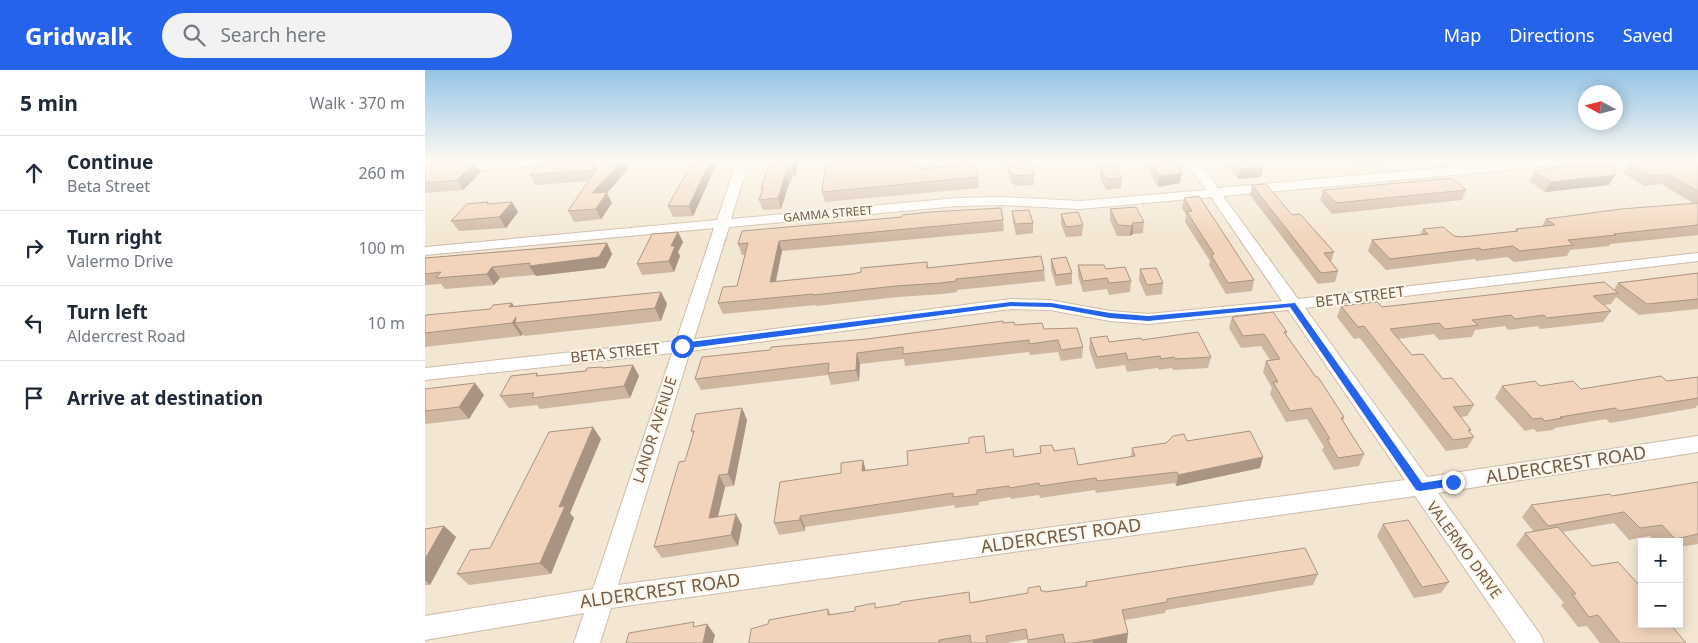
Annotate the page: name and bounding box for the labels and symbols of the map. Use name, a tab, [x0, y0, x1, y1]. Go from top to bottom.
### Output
north arrow	[1578, 85, 1623, 130]
street label: GAMMA STREET	[783, 201, 874, 226]
street label: BETA STREET	[1314, 281, 1406, 311]
route start	[671, 335, 694, 358]
street label: BETA STREET	[569, 337, 661, 367]
street label: LANOR AVENUE	[627, 374, 681, 485]
street label: ALDERCREST ROAD	[1484, 439, 1648, 489]
route end	[1442, 471, 1465, 494]
street label: VALERMO DRIVE	[1423, 497, 1507, 602]
street label: ALDERCREST ROAD	[979, 512, 1143, 558]
street label: ALDERCREST ROAD	[578, 567, 742, 613]

